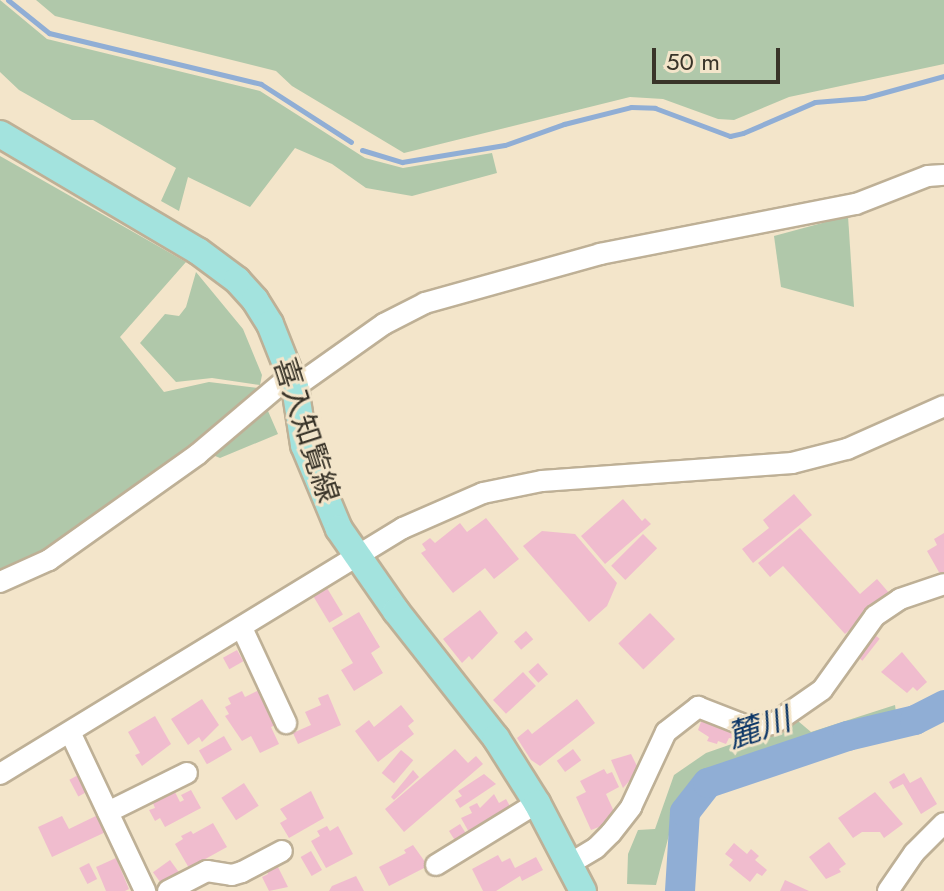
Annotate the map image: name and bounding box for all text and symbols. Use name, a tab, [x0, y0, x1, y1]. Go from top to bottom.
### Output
scale bar	[656, 32, 784, 82]
text: 50 m	[666, 44, 720, 79]
street label: 喜入知覧線	[266, 353, 346, 507]
water label: 麓川	[723, 700, 795, 756]

